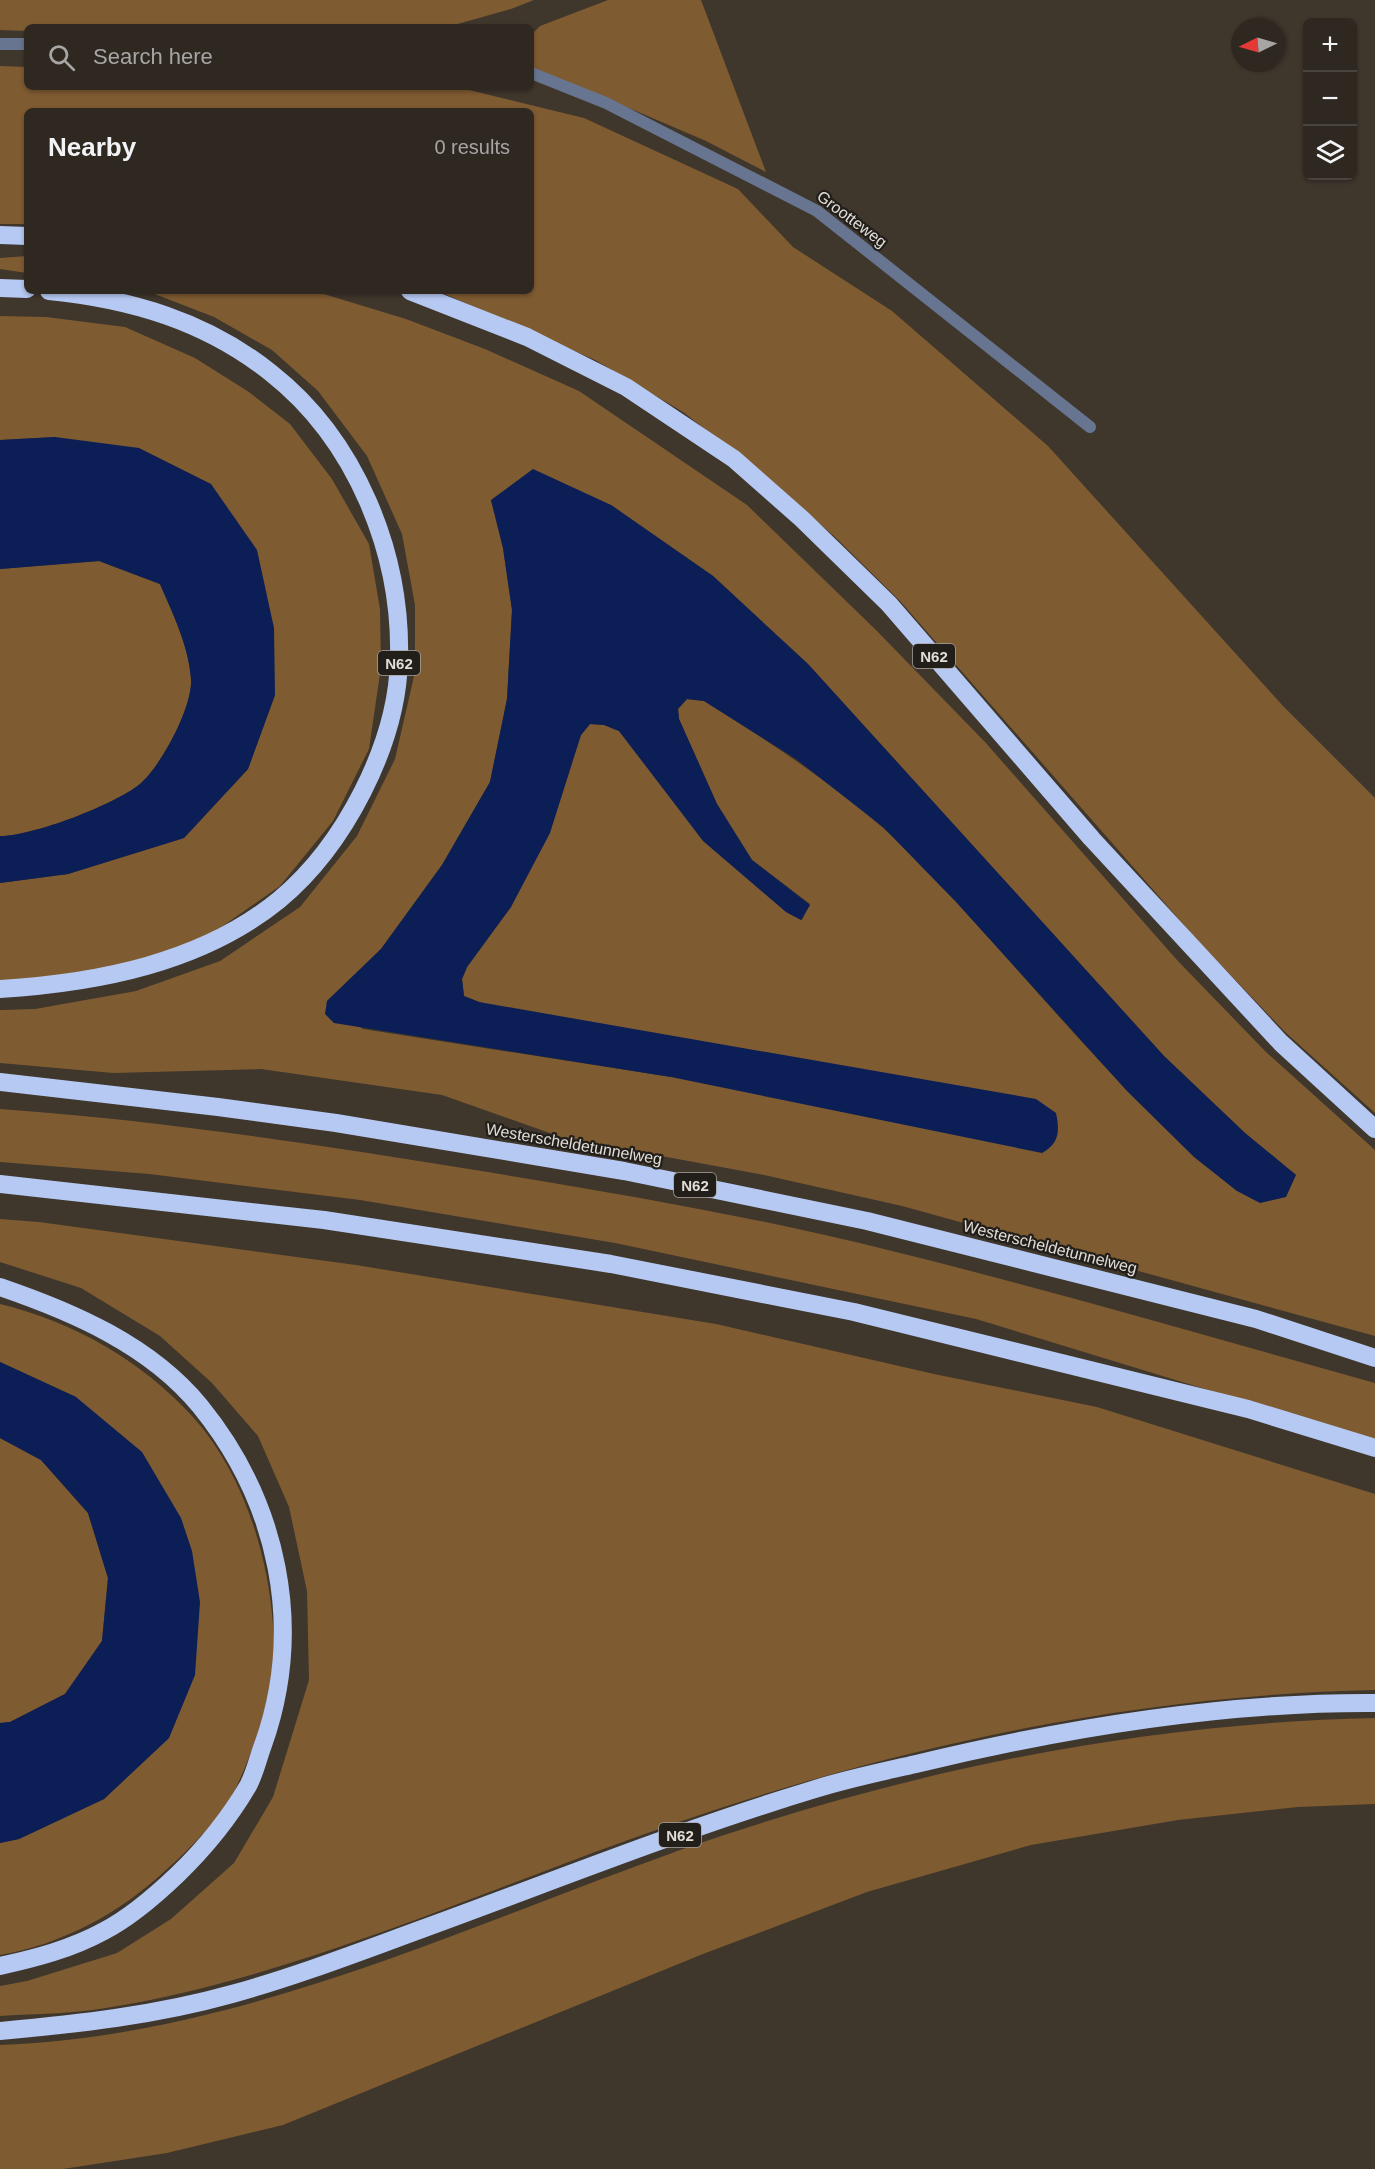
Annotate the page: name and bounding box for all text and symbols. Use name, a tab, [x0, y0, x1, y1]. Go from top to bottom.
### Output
north arrow	[1231, 18, 1285, 72]
map controls	[1303, 18, 1357, 180]
button: +	[1303, 18, 1357, 72]
search box	[24, 24, 534, 90]
icon: search	[45, 41, 78, 74]
text: Search here	[93, 44, 213, 69]
button: −	[1303, 72, 1357, 126]
button: layers	[1303, 126, 1357, 180]
text: Nearby	[48, 132, 136, 162]
text: 0 results	[434, 136, 510, 158]
street label: Grootteweg	[814, 187, 890, 251]
road number: N62	[913, 644, 955, 668]
road number: N62	[378, 651, 420, 675]
street label: Westerscheldetunnelweg	[485, 1120, 663, 1168]
road number: N62	[674, 1173, 716, 1197]
street label: Westerscheldetunnelweg	[961, 1217, 1139, 1277]
road number: N62	[659, 1823, 701, 1847]

